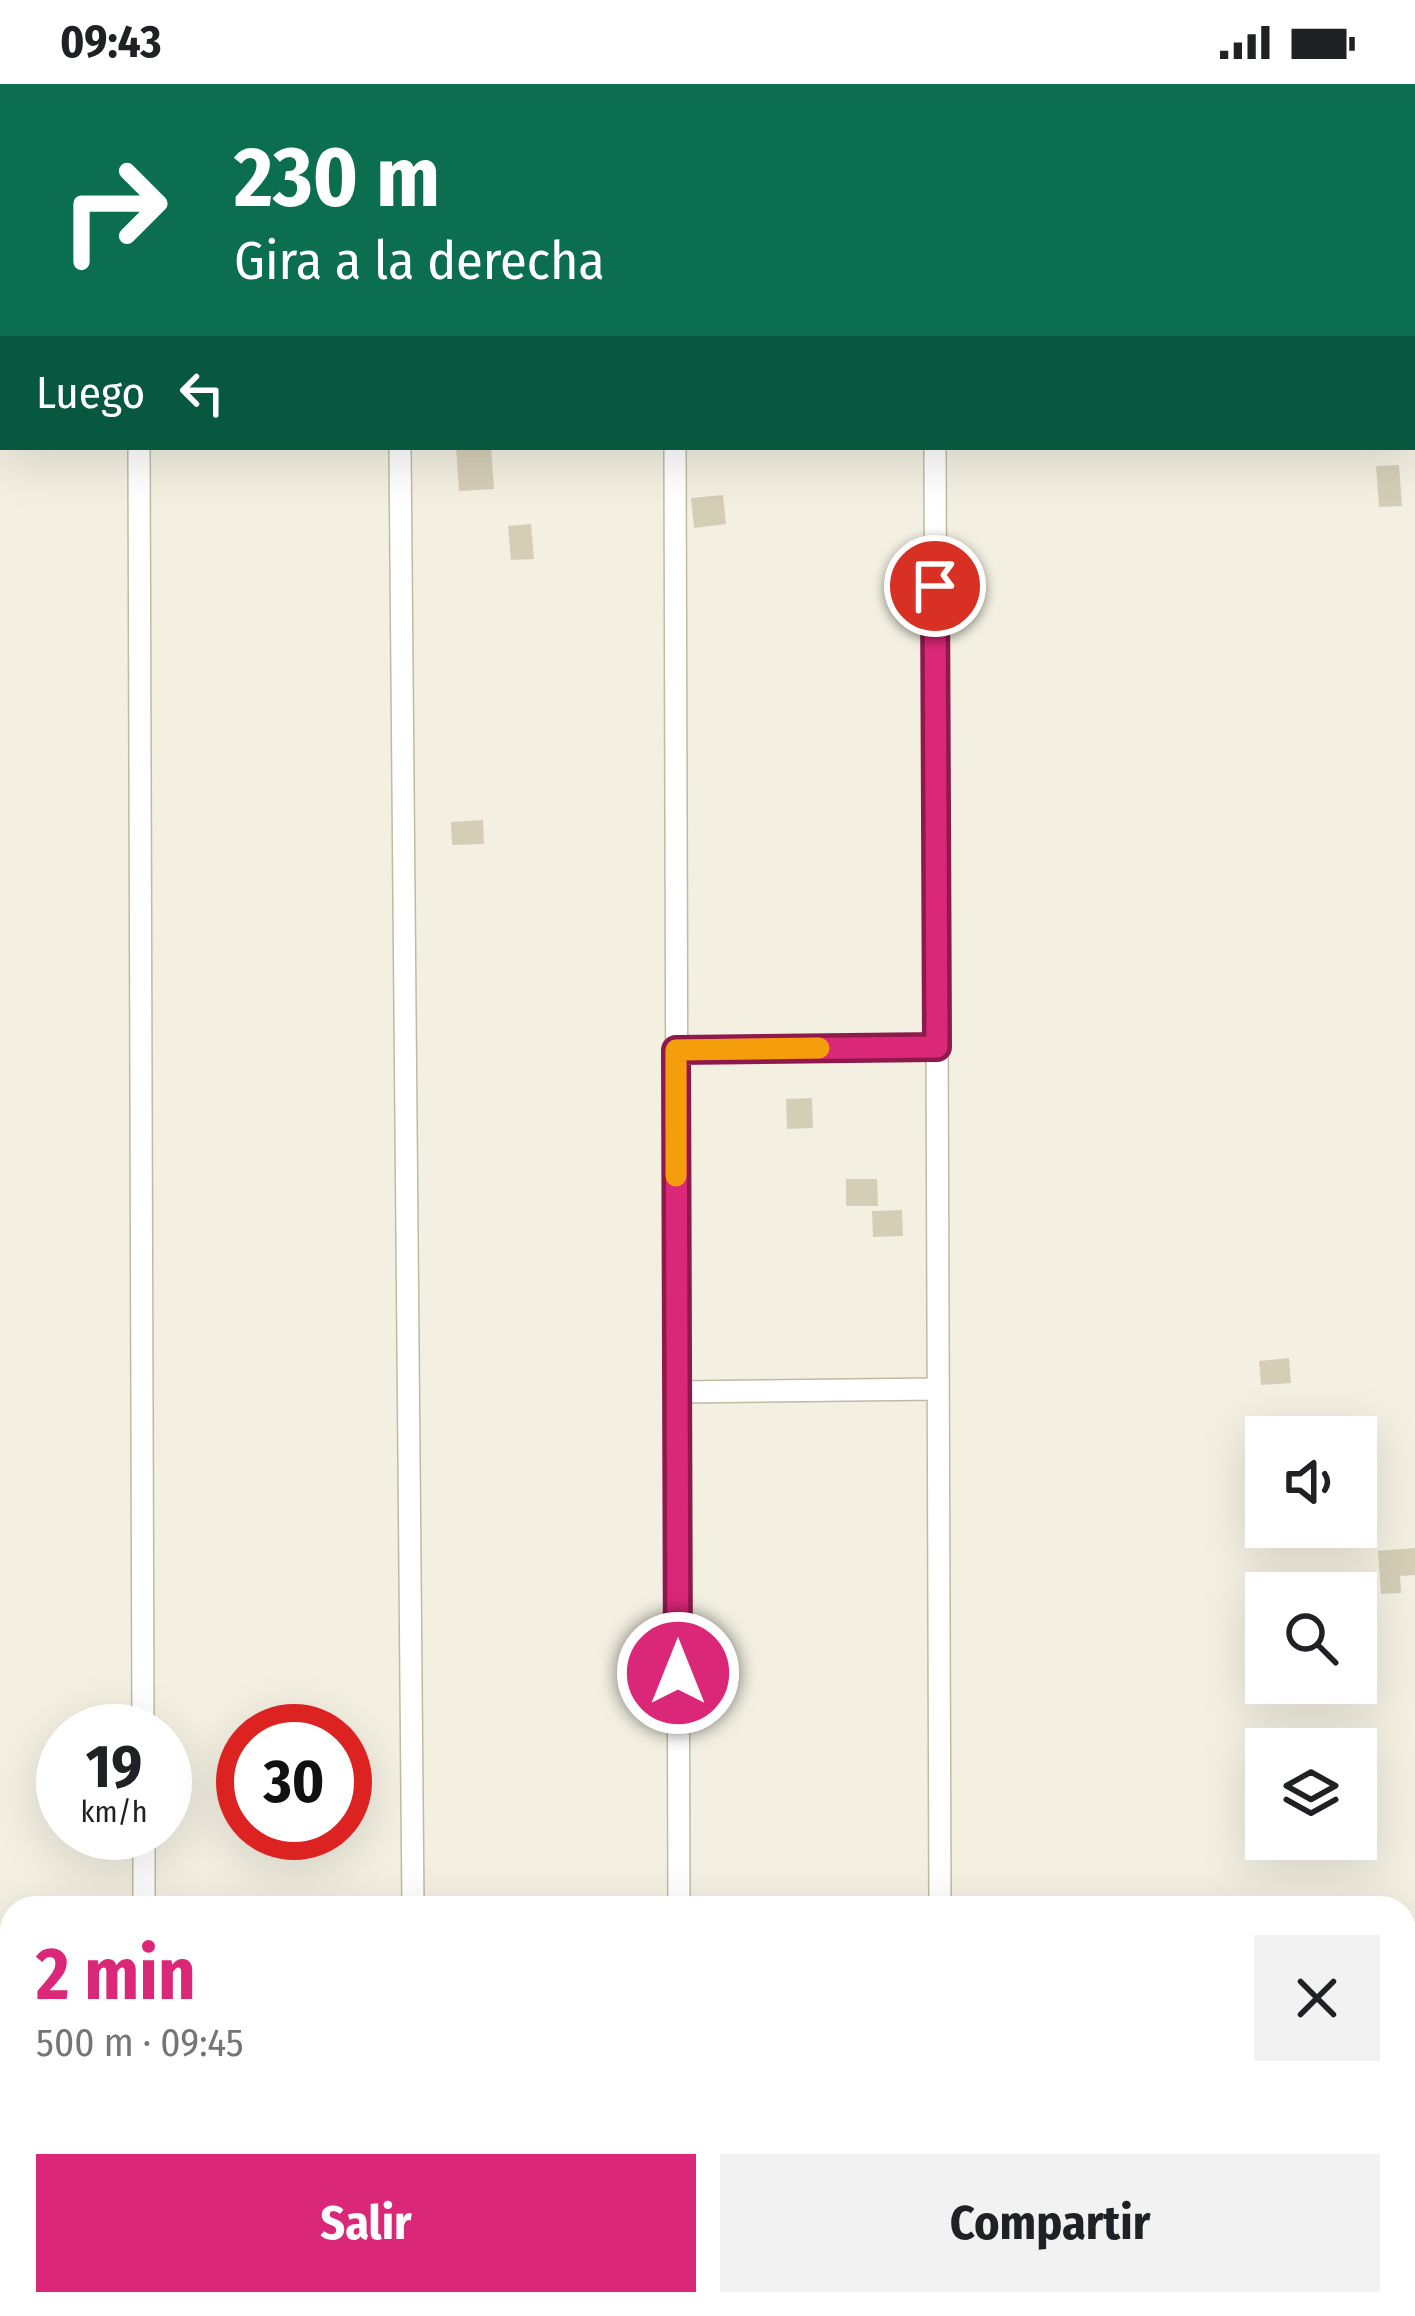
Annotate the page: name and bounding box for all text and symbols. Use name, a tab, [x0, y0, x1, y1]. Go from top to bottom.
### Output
text: 09:43	[60, 15, 161, 69]
text: 230 m	[234, 127, 440, 228]
icon: right	[36, 132, 192, 288]
text: Gira a la derecha	[234, 229, 605, 293]
icon: left	[169, 360, 235, 426]
text: Luego	[36, 366, 145, 420]
pin	[884, 535, 986, 637]
icon: arrive	[902, 553, 968, 619]
map controls	[1245, 1416, 1377, 1860]
button: sound	[1245, 1416, 1377, 1548]
button: search	[1245, 1572, 1377, 1704]
position arrow	[615, 1610, 741, 1736]
speed limit sign: 30	[216, 1704, 372, 1860]
button: layers	[1245, 1728, 1377, 1860]
text: 19	[86, 1731, 142, 1803]
text: km/h	[81, 1794, 147, 1830]
text: 2 min	[36, 1932, 196, 2018]
button: close	[1254, 1935, 1380, 2061]
text: 500 m · 09:45	[36, 2020, 244, 2066]
button: Salir	[36, 2154, 696, 2292]
button: Compartir	[720, 2154, 1380, 2292]

